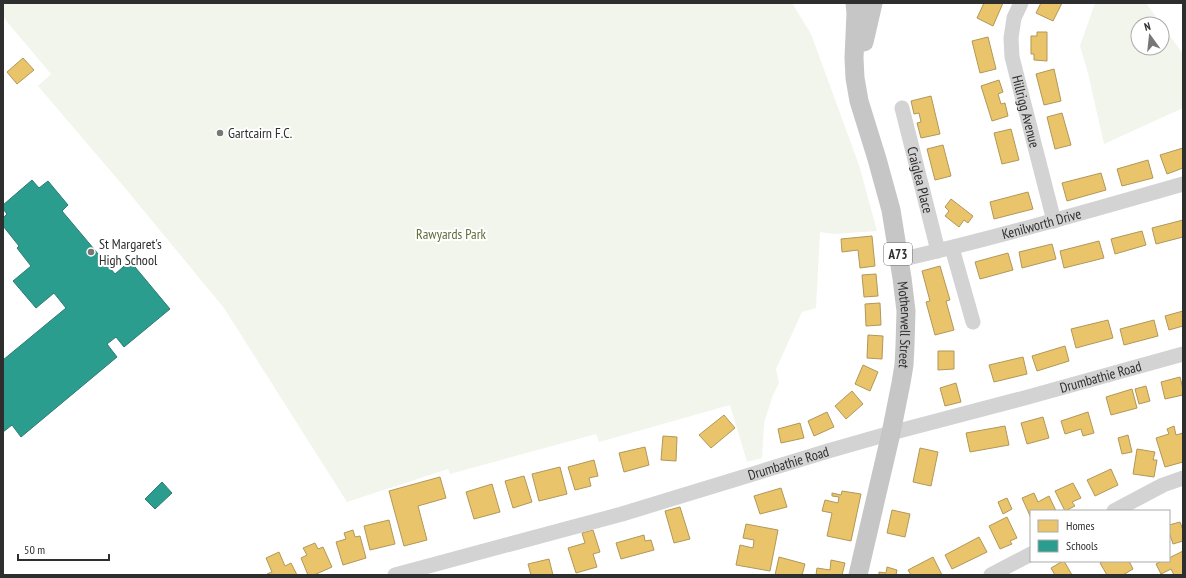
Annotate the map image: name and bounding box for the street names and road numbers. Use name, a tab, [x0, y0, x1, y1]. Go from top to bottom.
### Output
street label: Hillrigg Avenue	[1008, 73, 1044, 150]
street label: Craiglea Place	[903, 145, 937, 215]
street label: Kenilworth Drive	[1000, 204, 1083, 243]
road number: A73	[884, 243, 912, 265]
street label: Motherwell Street	[893, 280, 915, 370]
street label: Drumbathie Road	[1058, 357, 1143, 397]
street label: Drumbathie Road	[746, 442, 831, 484]

